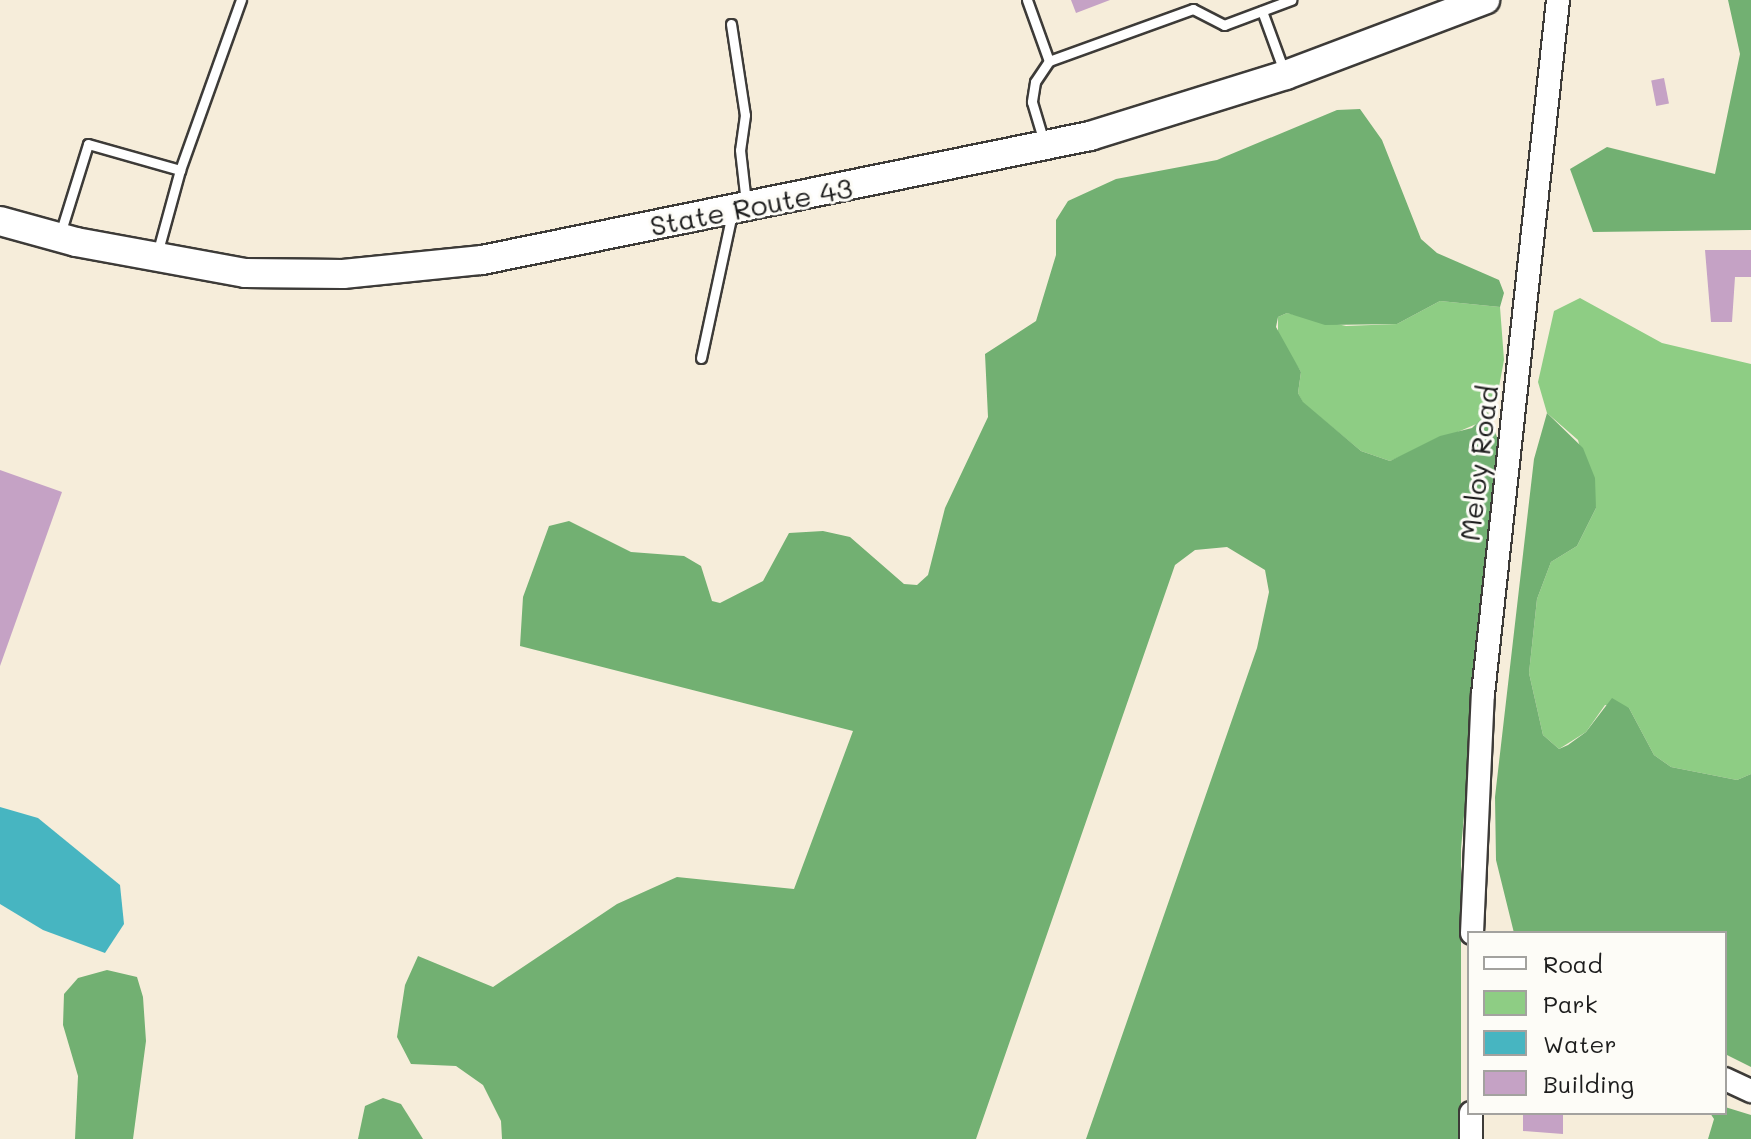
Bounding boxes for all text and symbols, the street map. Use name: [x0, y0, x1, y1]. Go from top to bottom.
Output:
street label: State Route 43: [647, 170, 855, 242]
street label: Meloy Road: [1452, 383, 1504, 543]
legend: [1467, 931, 1727, 1115]
text: Road: [1543, 948, 1603, 979]
text: Park: [1543, 988, 1597, 1019]
text: Water: [1543, 1028, 1617, 1059]
text: Building: [1543, 1068, 1634, 1099]

